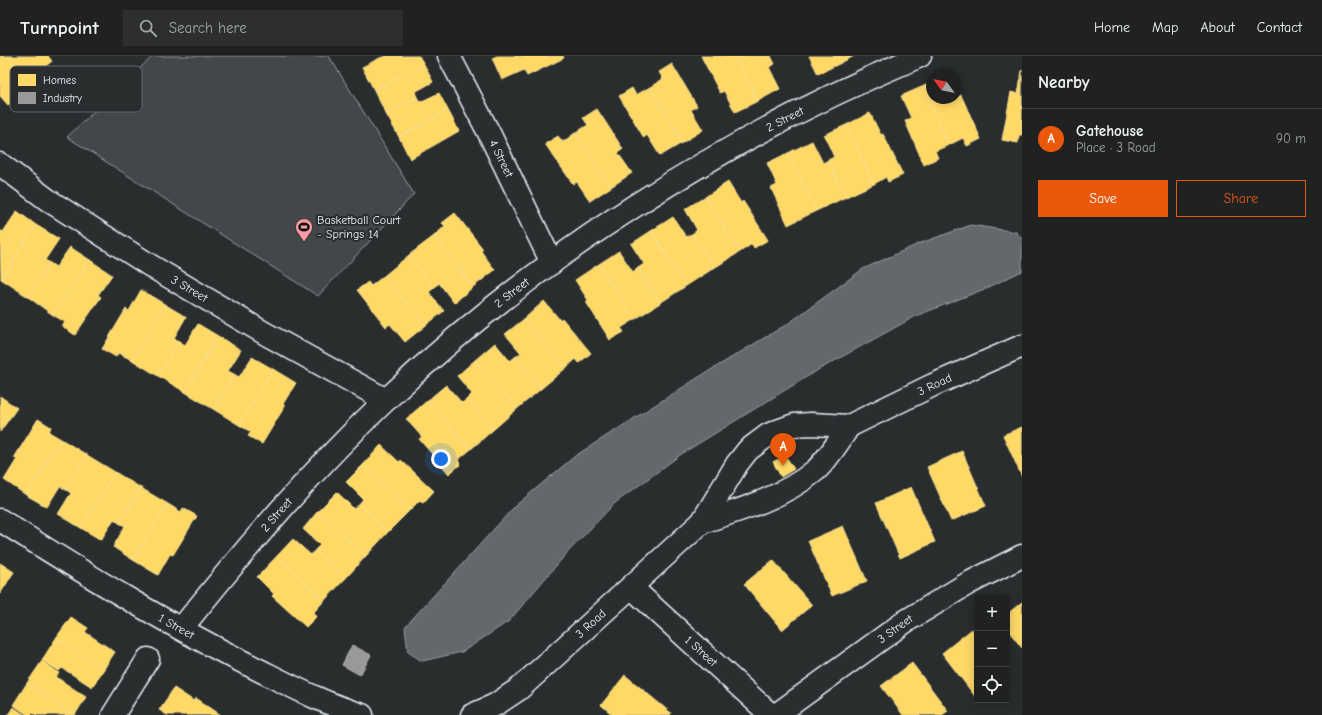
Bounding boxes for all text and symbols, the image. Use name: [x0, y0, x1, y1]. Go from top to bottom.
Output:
search box: [123, 10, 403, 46]
text: Turnpoint: [20, 17, 99, 39]
icon: search: [137, 17, 159, 39]
text: Search here: [169, 19, 247, 37]
text: Home: [1094, 19, 1130, 36]
text: Map: [1152, 19, 1178, 36]
text: About: [1200, 19, 1235, 36]
text: Contact: [1257, 19, 1302, 36]
legend: [10, 66, 142, 112]
north arrow: [926, 68, 962, 104]
text: Nearby: [1038, 73, 1089, 92]
text: Homes: [43, 74, 76, 87]
text: Industry: [43, 92, 82, 105]
street label: 2 Street: [764, 103, 806, 135]
text: Gatehouse: [1076, 122, 1143, 140]
text: A: [1047, 131, 1055, 146]
text: 90 m: [1276, 131, 1306, 146]
street label: 4 Street: [486, 137, 517, 180]
text: Place · 3 Road: [1076, 140, 1156, 155]
button: Save: [1038, 180, 1168, 217]
button: Share: [1176, 180, 1306, 217]
place label: Basketball Court - Springs 14: [317, 213, 401, 241]
sports icon: Basketball Court - Springs 14: [294, 217, 314, 242]
street label: 3 Street: [169, 272, 211, 305]
street label: 2 Street: [492, 274, 532, 311]
street label: 3 Road: [915, 371, 954, 399]
pin: A: [770, 433, 796, 466]
your location: [431, 449, 451, 469]
street label: 2 Street: [258, 494, 295, 534]
map controls: [974, 595, 1010, 703]
button: +: [974, 595, 1010, 631]
street label: 3 Road: [573, 606, 609, 641]
street label: 1 Street: [156, 611, 197, 642]
street label: 3 Street: [875, 611, 916, 646]
button: −: [974, 631, 1010, 667]
street label: 1 Street: [682, 633, 721, 670]
button: locate: [974, 667, 1010, 703]

